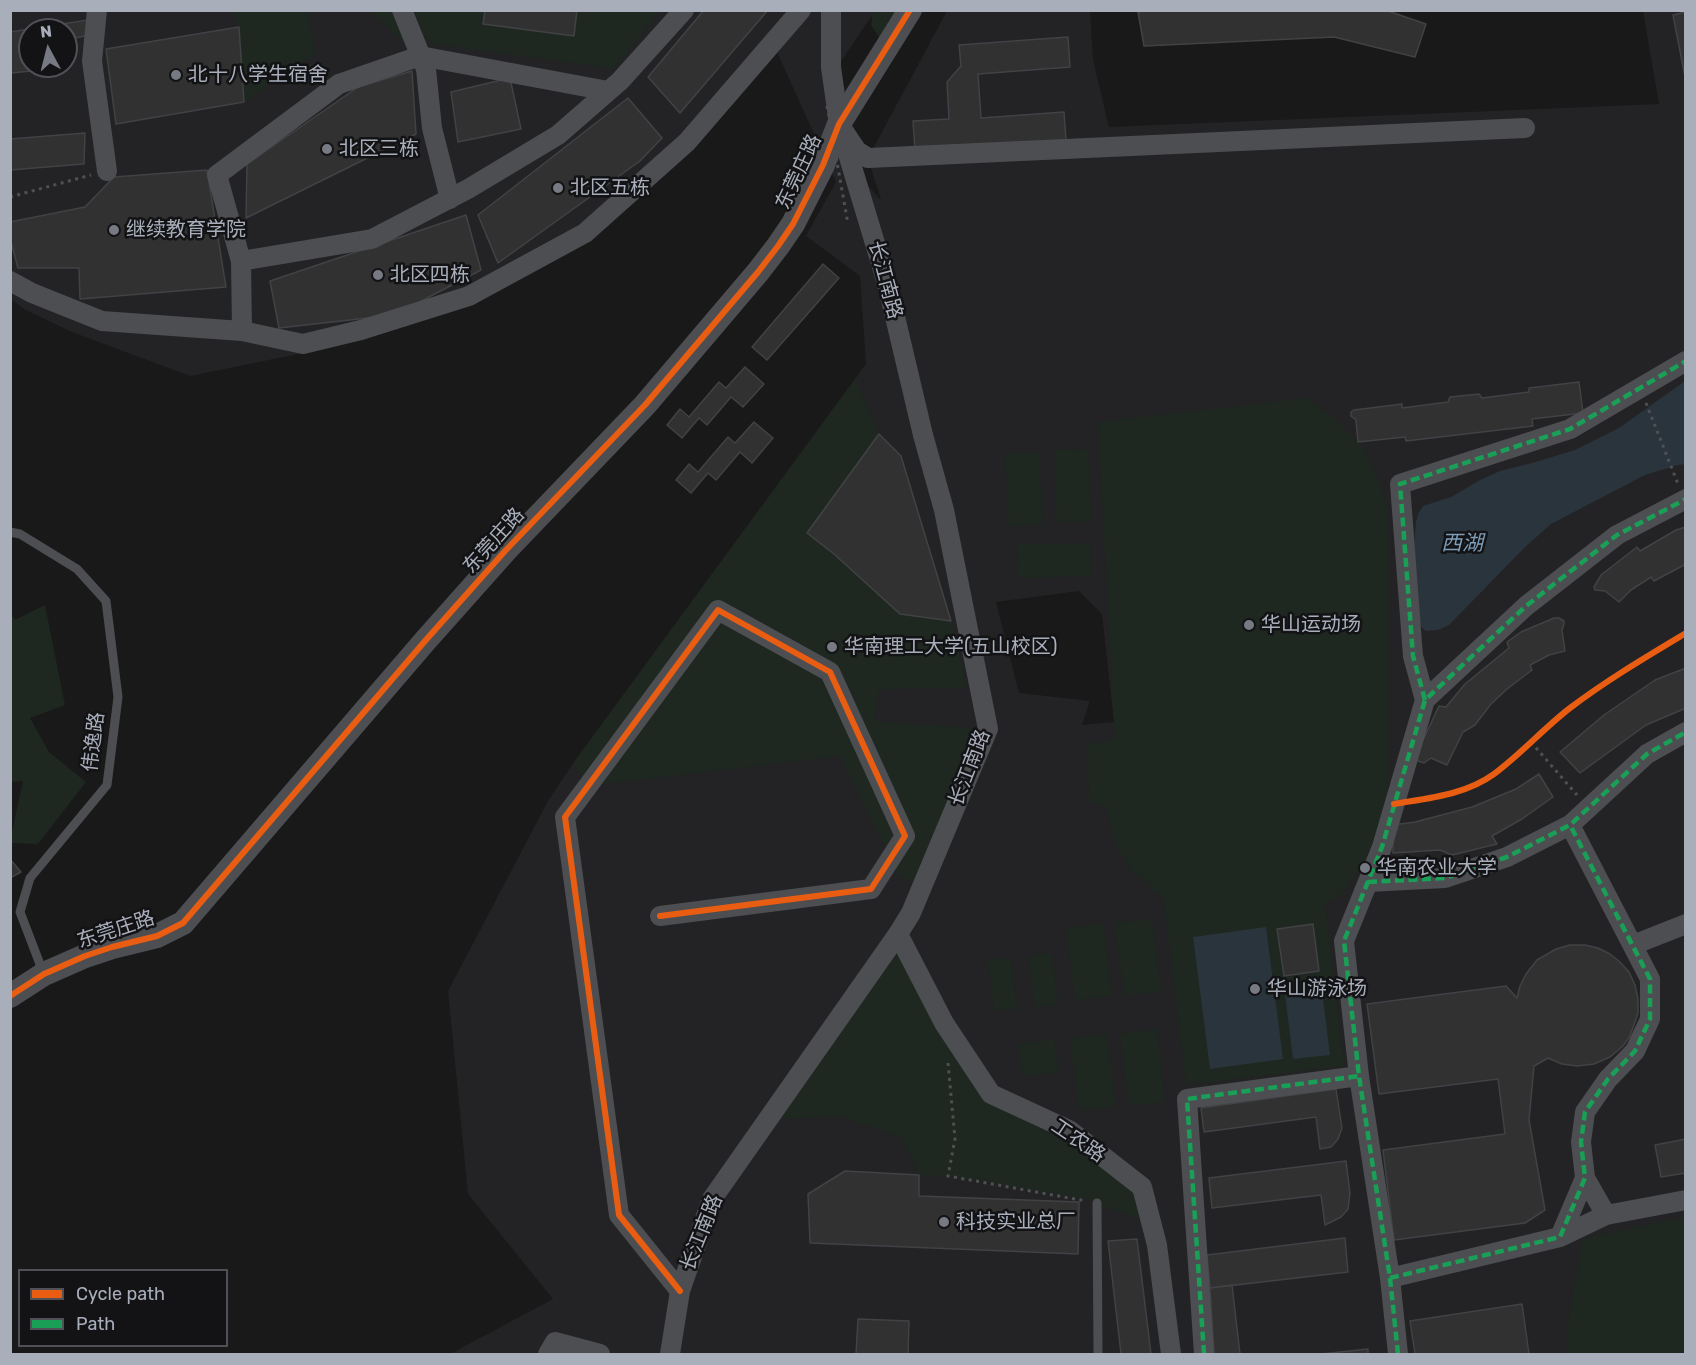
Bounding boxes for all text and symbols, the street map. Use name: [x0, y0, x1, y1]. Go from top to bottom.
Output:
north arrow: [18, 18, 78, 78]
text: N: [39, 21, 53, 42]
place label: 北十八学生宿舍: [188, 63, 328, 87]
marker: 北十八学生宿舍: [169, 68, 183, 82]
street label: 东莞庄路: [771, 131, 827, 213]
place label: 北区三栋: [339, 137, 419, 161]
marker: 北区三栋: [320, 142, 334, 156]
place label: 北区五栋: [570, 176, 650, 200]
marker: 北区五栋: [551, 181, 565, 195]
place label: 继续教育学院: [126, 218, 246, 242]
marker: 继续教育学院: [107, 223, 121, 237]
street label: 长江南路: [863, 238, 907, 322]
place label: 北区四栋: [390, 263, 470, 287]
marker: 北区四栋: [371, 268, 385, 282]
street label: 东莞庄路: [458, 503, 530, 579]
water label: 西湖: [1441, 531, 1483, 557]
place label: 华山运动场: [1261, 613, 1361, 637]
marker: 华山运动场: [1242, 618, 1256, 632]
place label: 华南理工大学(五山校区): [844, 635, 1058, 659]
marker: 华南理工大学(五山校区): [825, 640, 839, 654]
street label: 伟逸路: [78, 711, 110, 773]
street label: 长江南路: [944, 726, 996, 810]
place label: 华南农业大学: [1377, 856, 1497, 880]
marker: 华南农业大学: [1358, 861, 1372, 875]
street label: 东莞庄路: [74, 906, 158, 954]
place label: 华山游泳场: [1267, 977, 1367, 1001]
marker: 华山游泳场: [1248, 982, 1262, 996]
street label: 工农路: [1046, 1114, 1110, 1168]
street label: 长江南路: [676, 1191, 728, 1275]
place label: 科技实业总厂: [956, 1210, 1076, 1234]
marker: 科技实业总厂: [937, 1215, 951, 1229]
legend: [18, 1269, 228, 1347]
text: Cycle path: [76, 1283, 165, 1305]
text: Path: [76, 1313, 115, 1335]

